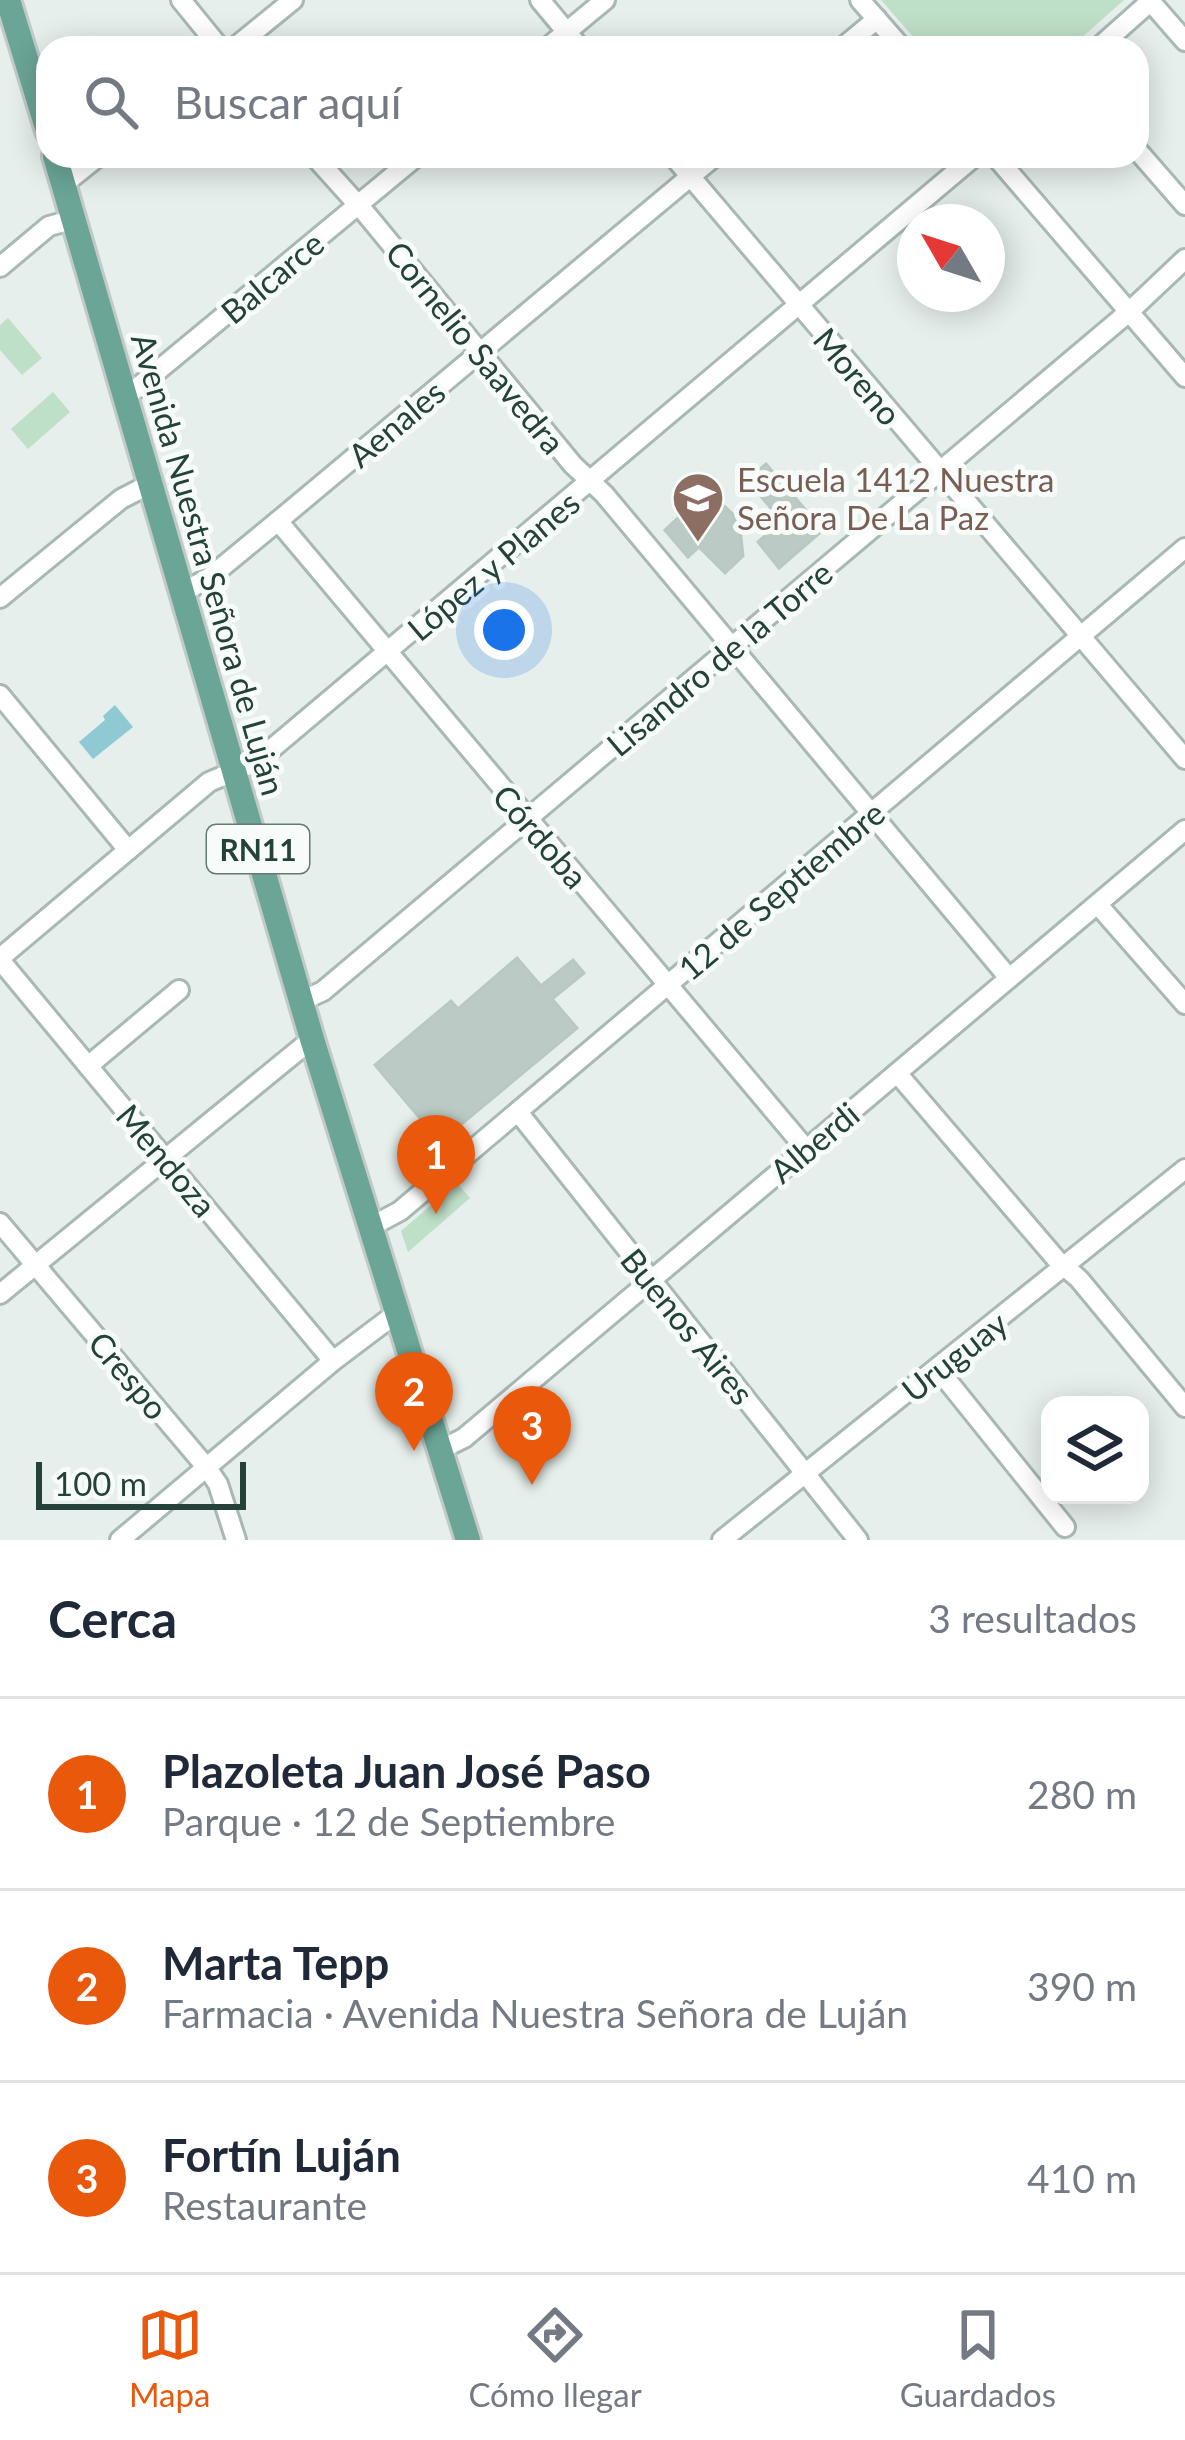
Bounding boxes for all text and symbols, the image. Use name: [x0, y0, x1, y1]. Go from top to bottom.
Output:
search box: [36, 36, 1149, 168]
icon: search: [78, 69, 144, 135]
text: Buscar aquí: [174, 75, 401, 129]
north arrow: [897, 204, 1005, 312]
street label: Balcarce: [213, 223, 331, 331]
street label: Cornelio Saavedra: [378, 233, 574, 461]
street label: Moreno: [806, 319, 910, 433]
street label: Avenida Nuestra Señora de Luján: [124, 328, 294, 800]
street label: Aenales: [340, 371, 452, 475]
place label: Escuela 1412 Nuestra Señora De La Paz: [737, 459, 1054, 537]
school or university icon: Escuela 1412 Nuestra Señora De La Paz: [670, 470, 726, 544]
street label: López y Planes: [399, 482, 587, 648]
street label: Lisandro de la Torre: [598, 552, 840, 764]
your location: [474, 600, 534, 660]
street label: Córdoba: [485, 776, 597, 896]
street label: 12 de Septiembre: [670, 792, 892, 988]
road number: RN11: [207, 825, 309, 873]
street label: Alberdi: [761, 1093, 867, 1191]
street label: Mendoza: [109, 1096, 225, 1224]
pin: 1: [397, 1115, 475, 1214]
street label: Buenos Aires: [613, 1240, 763, 1412]
street label: Uruguay: [893, 1302, 1015, 1410]
street label: Crespo: [81, 1323, 177, 1427]
pin: 2: [375, 1352, 453, 1451]
pin: 3: [493, 1386, 571, 1485]
map controls: [1041, 1396, 1149, 1504]
button: layers: [1041, 1396, 1149, 1504]
scale bar: [36, 1456, 246, 1509]
text: 100 m: [54, 1463, 147, 1503]
text: Cerca: [48, 1588, 177, 1649]
text: 3 resultados: [928, 1595, 1137, 1641]
text: Plazoleta Juan José Paso: [162, 1744, 651, 1798]
text: 1: [76, 1771, 98, 1817]
text: 280 m: [1027, 1771, 1137, 1817]
text: Parque · 12 de Septiembre: [162, 1798, 615, 1844]
text: Marta Tepp: [162, 1936, 389, 1990]
text: 2: [76, 1963, 98, 2009]
text: 390 m: [1027, 1963, 1137, 2009]
text: Farmacia · Avenida Nuestra Señora de Luján: [162, 1990, 908, 2036]
text: Fortín Luján: [162, 2128, 401, 2182]
text: 3: [76, 2155, 98, 2201]
text: 410 m: [1027, 2155, 1137, 2201]
text: Restaurante: [162, 2182, 367, 2228]
tab: Mapa: [129, 2302, 210, 2414]
tab: Cómo llegar: [468, 2302, 642, 2414]
tab: Guardados: [900, 2302, 1056, 2414]

